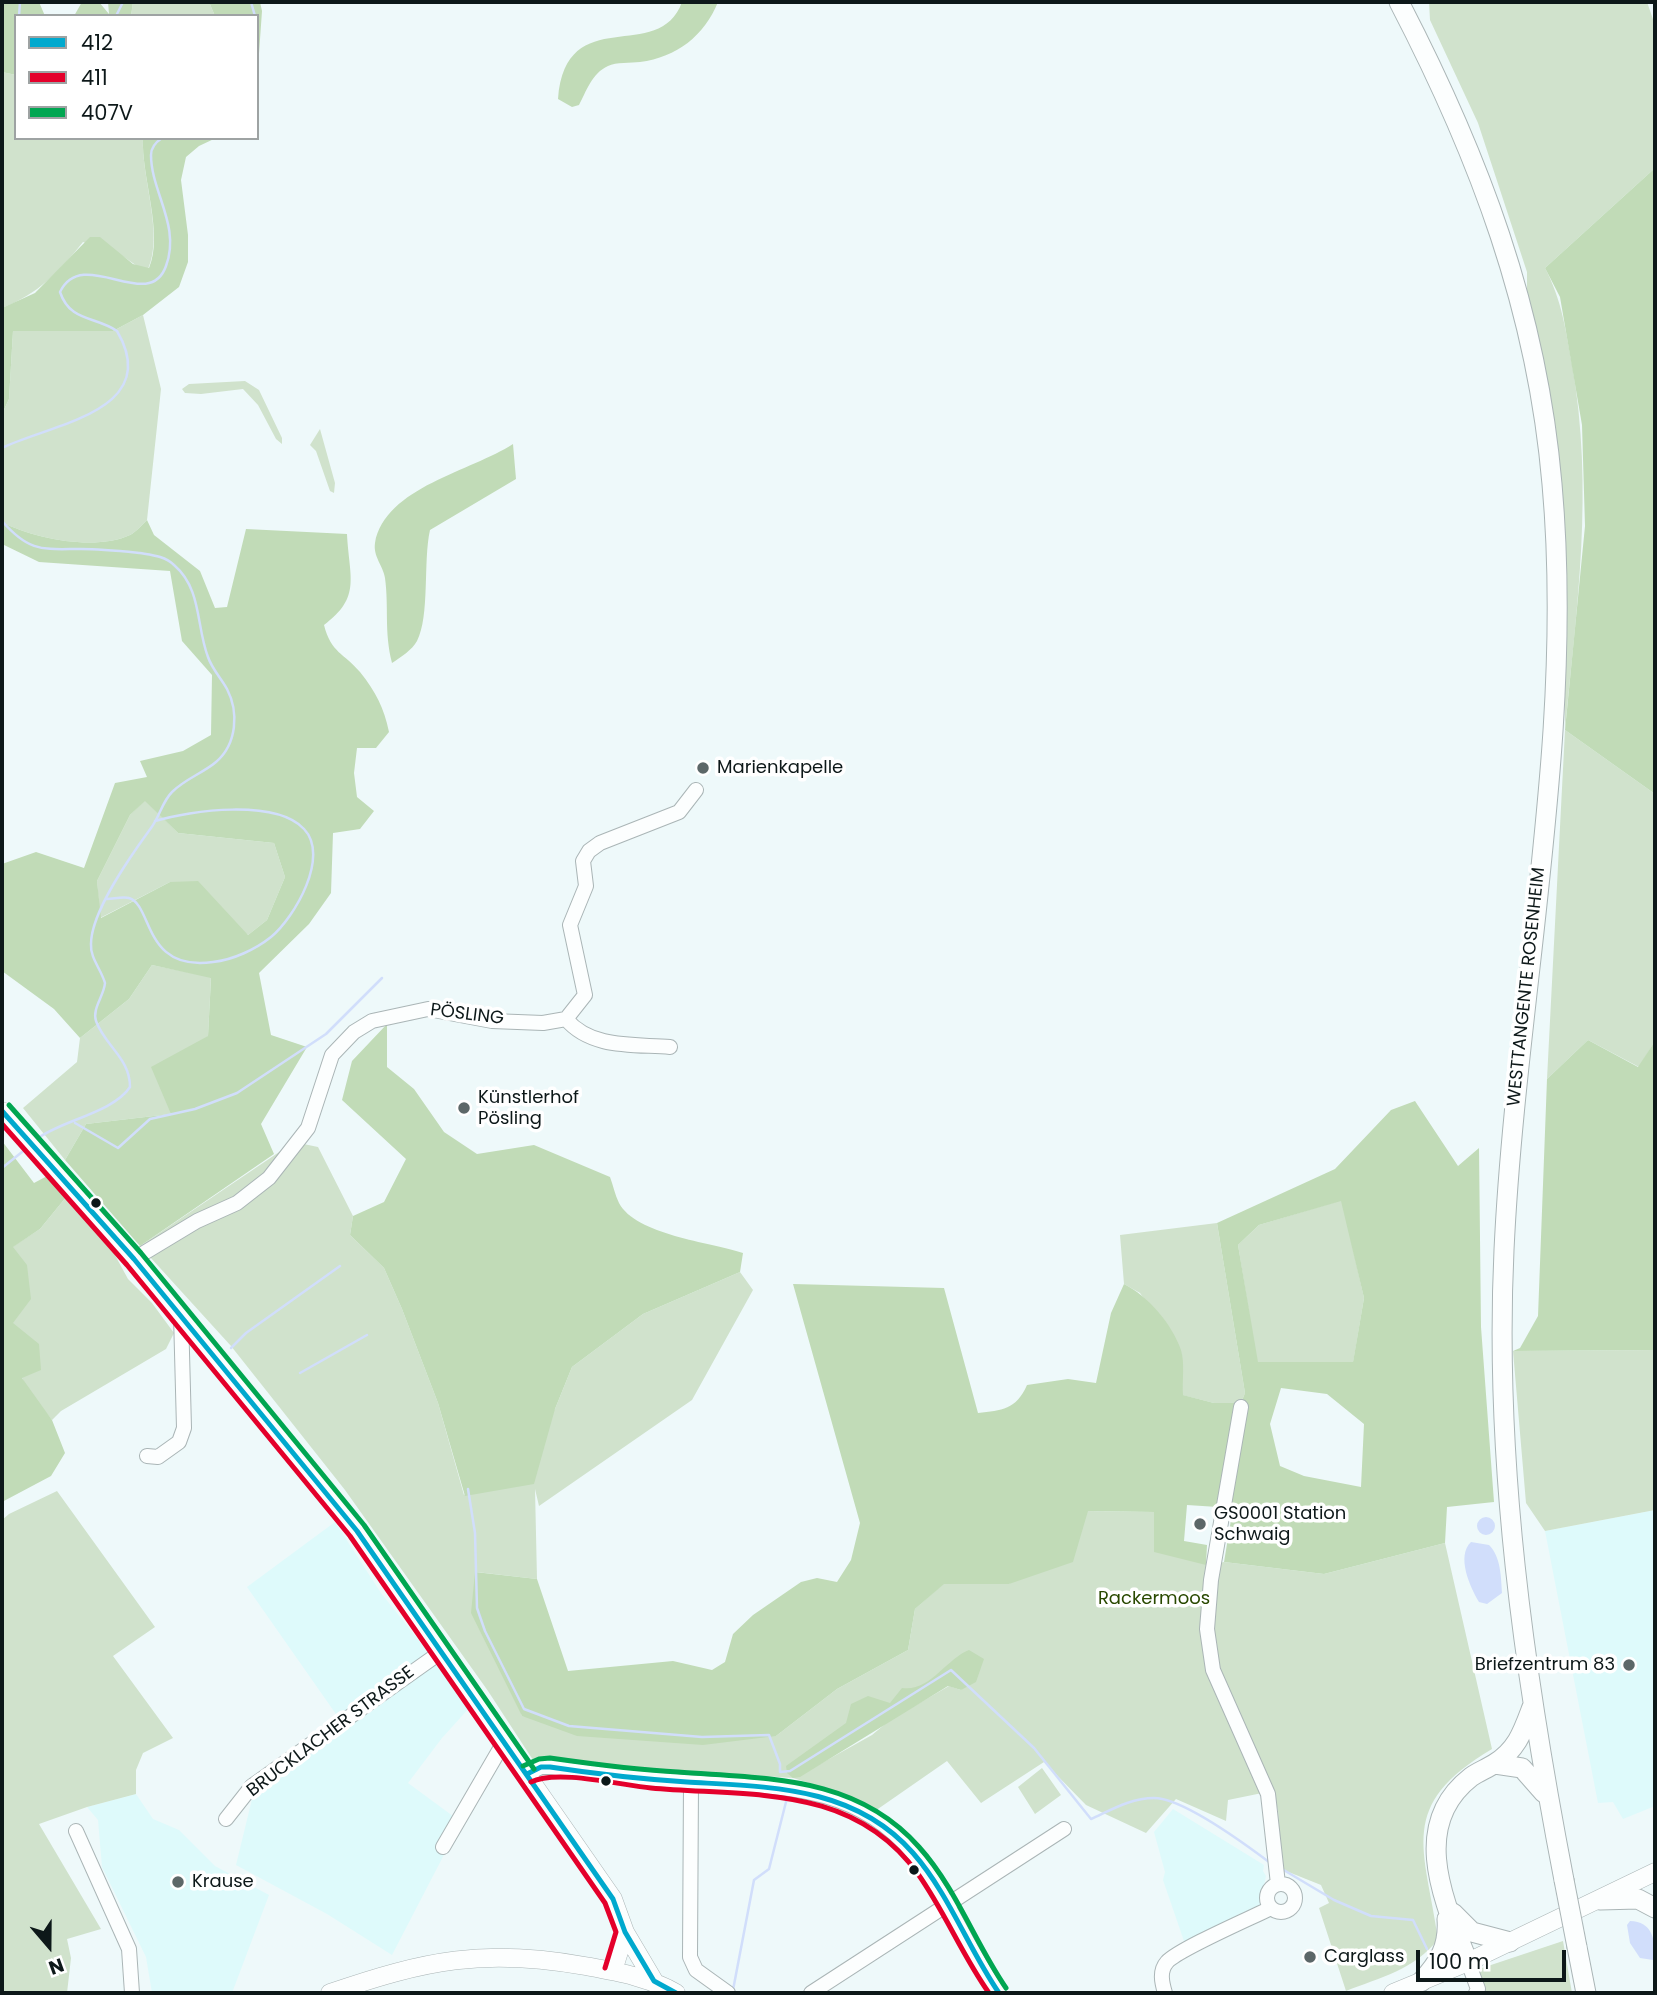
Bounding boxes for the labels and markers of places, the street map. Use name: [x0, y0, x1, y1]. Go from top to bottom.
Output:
place label: Marienkapelle: [717, 757, 843, 779]
marker: Marienkapelle: [695, 760, 711, 776]
place label: Künstlerhof Pösling: [478, 1087, 579, 1130]
marker: Künstlerhof Pösling: [456, 1100, 472, 1116]
unlabelled marker: [89, 1196, 103, 1210]
place label: GS0001 Station Schwaig: [1214, 1503, 1346, 1546]
marker: GS0001 Station Schwaig: [1192, 1516, 1208, 1532]
place label: Briefzentrum 83: [1475, 1654, 1615, 1676]
marker: Briefzentrum 83: [1621, 1657, 1637, 1673]
unlabelled marker: [599, 1774, 613, 1788]
unlabelled marker: [907, 1863, 921, 1877]
place label: Krause: [192, 1871, 254, 1893]
marker: Krause: [170, 1874, 186, 1890]
place label: Carglass: [1324, 1946, 1404, 1968]
marker: Carglass: [1302, 1949, 1318, 1965]

